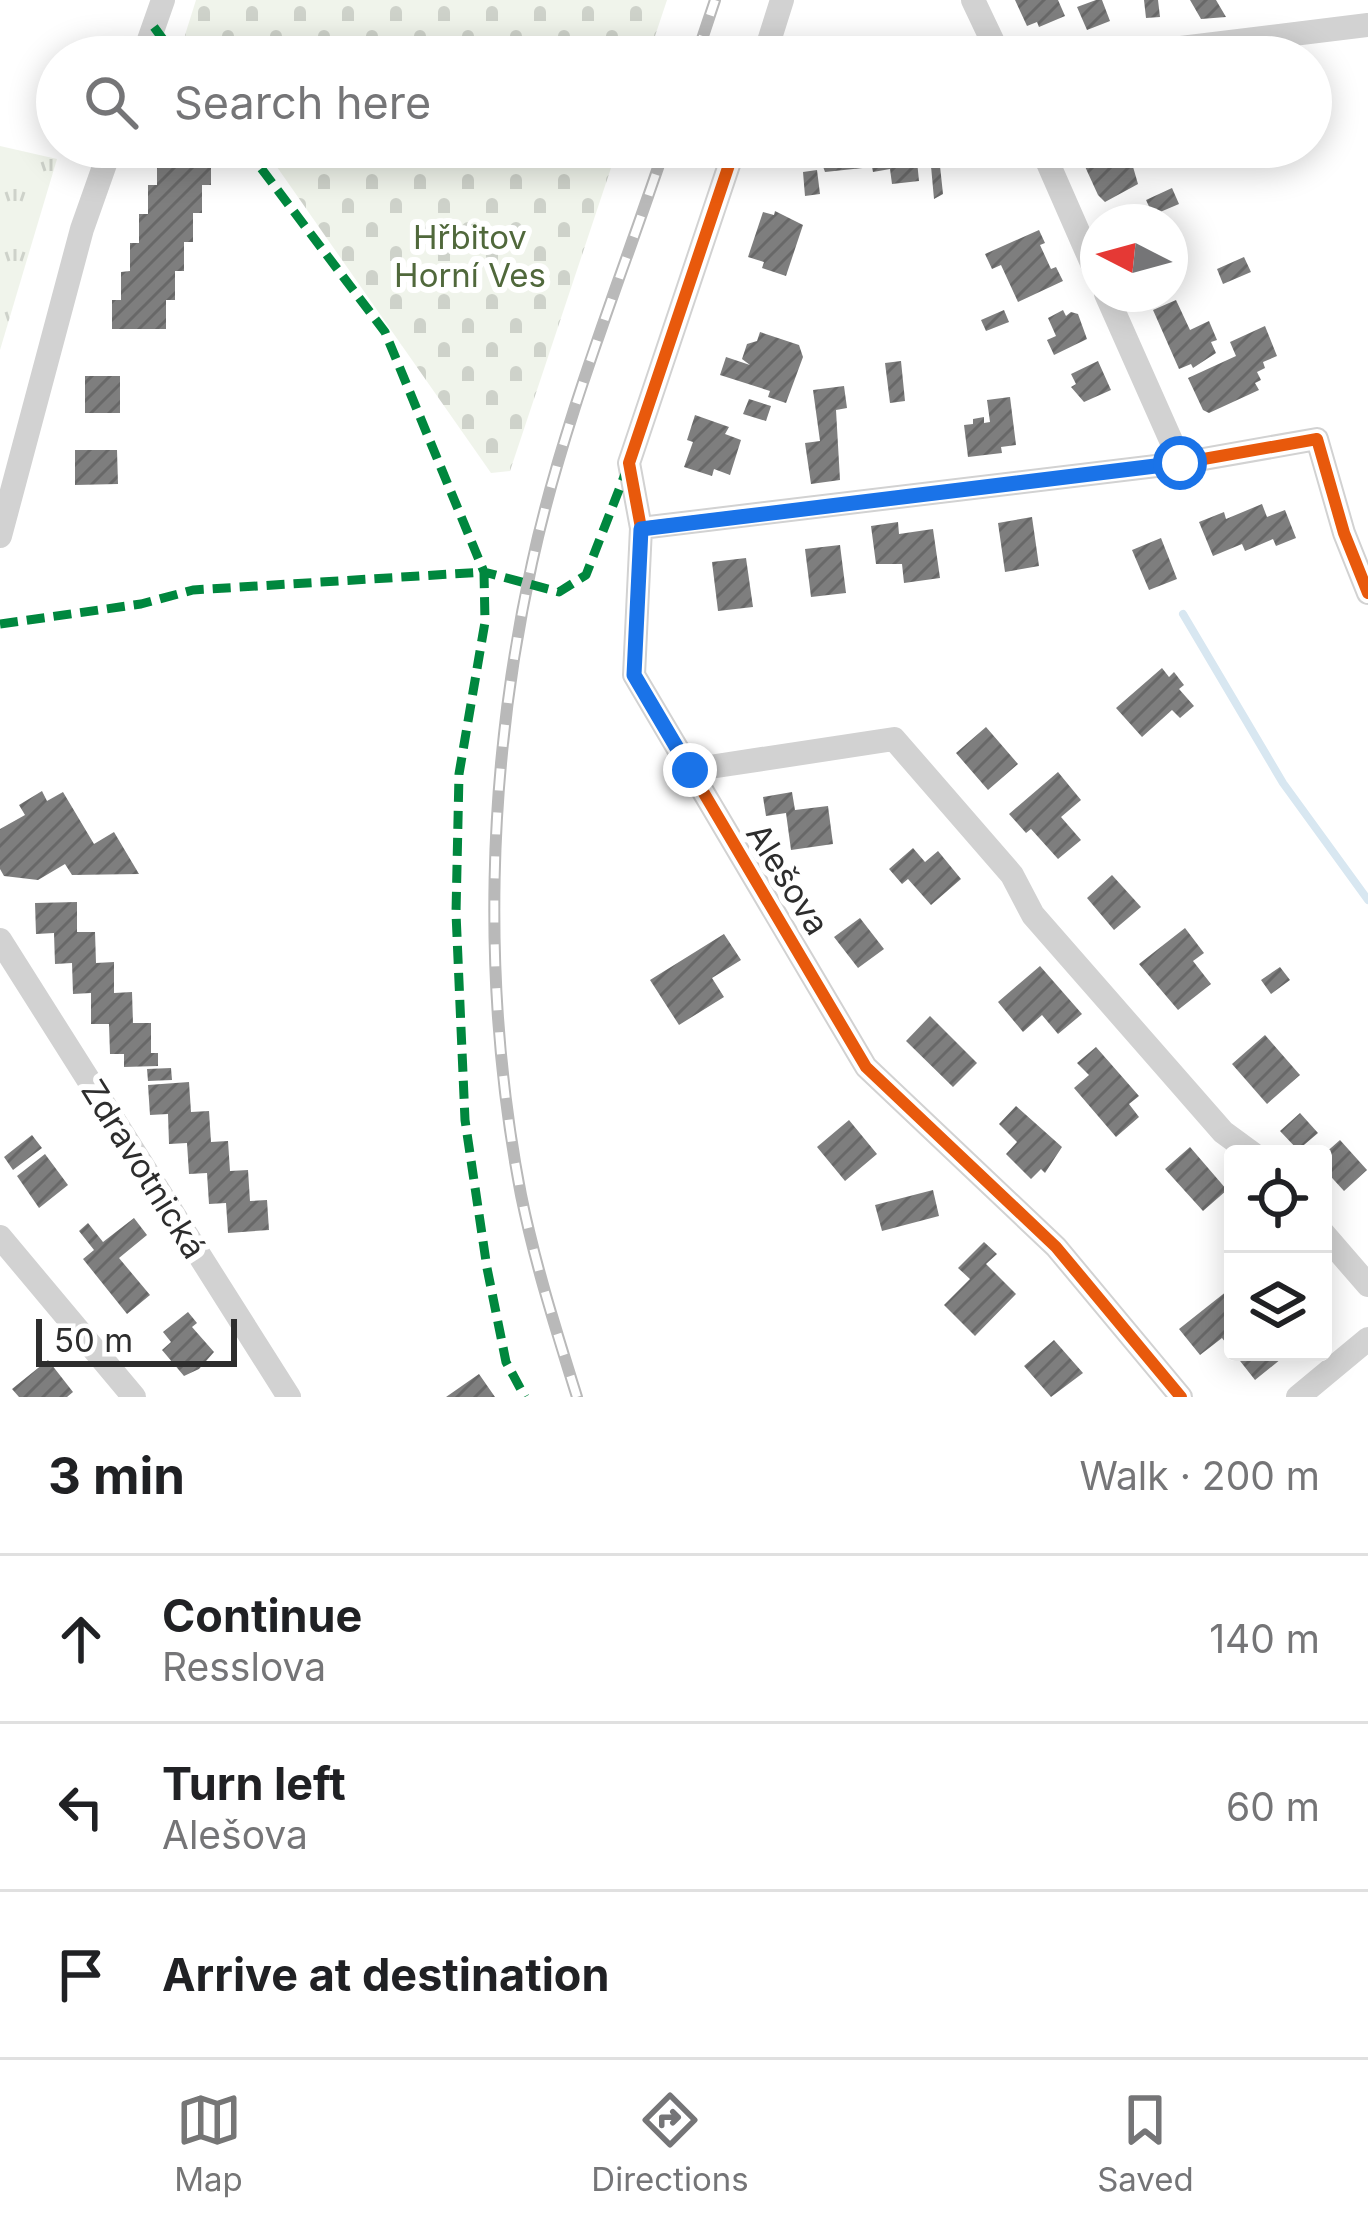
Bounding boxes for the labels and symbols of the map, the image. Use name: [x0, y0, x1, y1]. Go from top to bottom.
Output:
north arrow: [1080, 204, 1188, 312]
park label: Hřbitov Horní Ves: [394, 217, 546, 295]
route start: [1153, 436, 1207, 490]
route end: [663, 743, 717, 797]
street label: Alešova: [738, 816, 838, 942]
street label: Zdravotnická: [73, 1072, 215, 1266]
scale bar: [36, 1313, 237, 1366]

